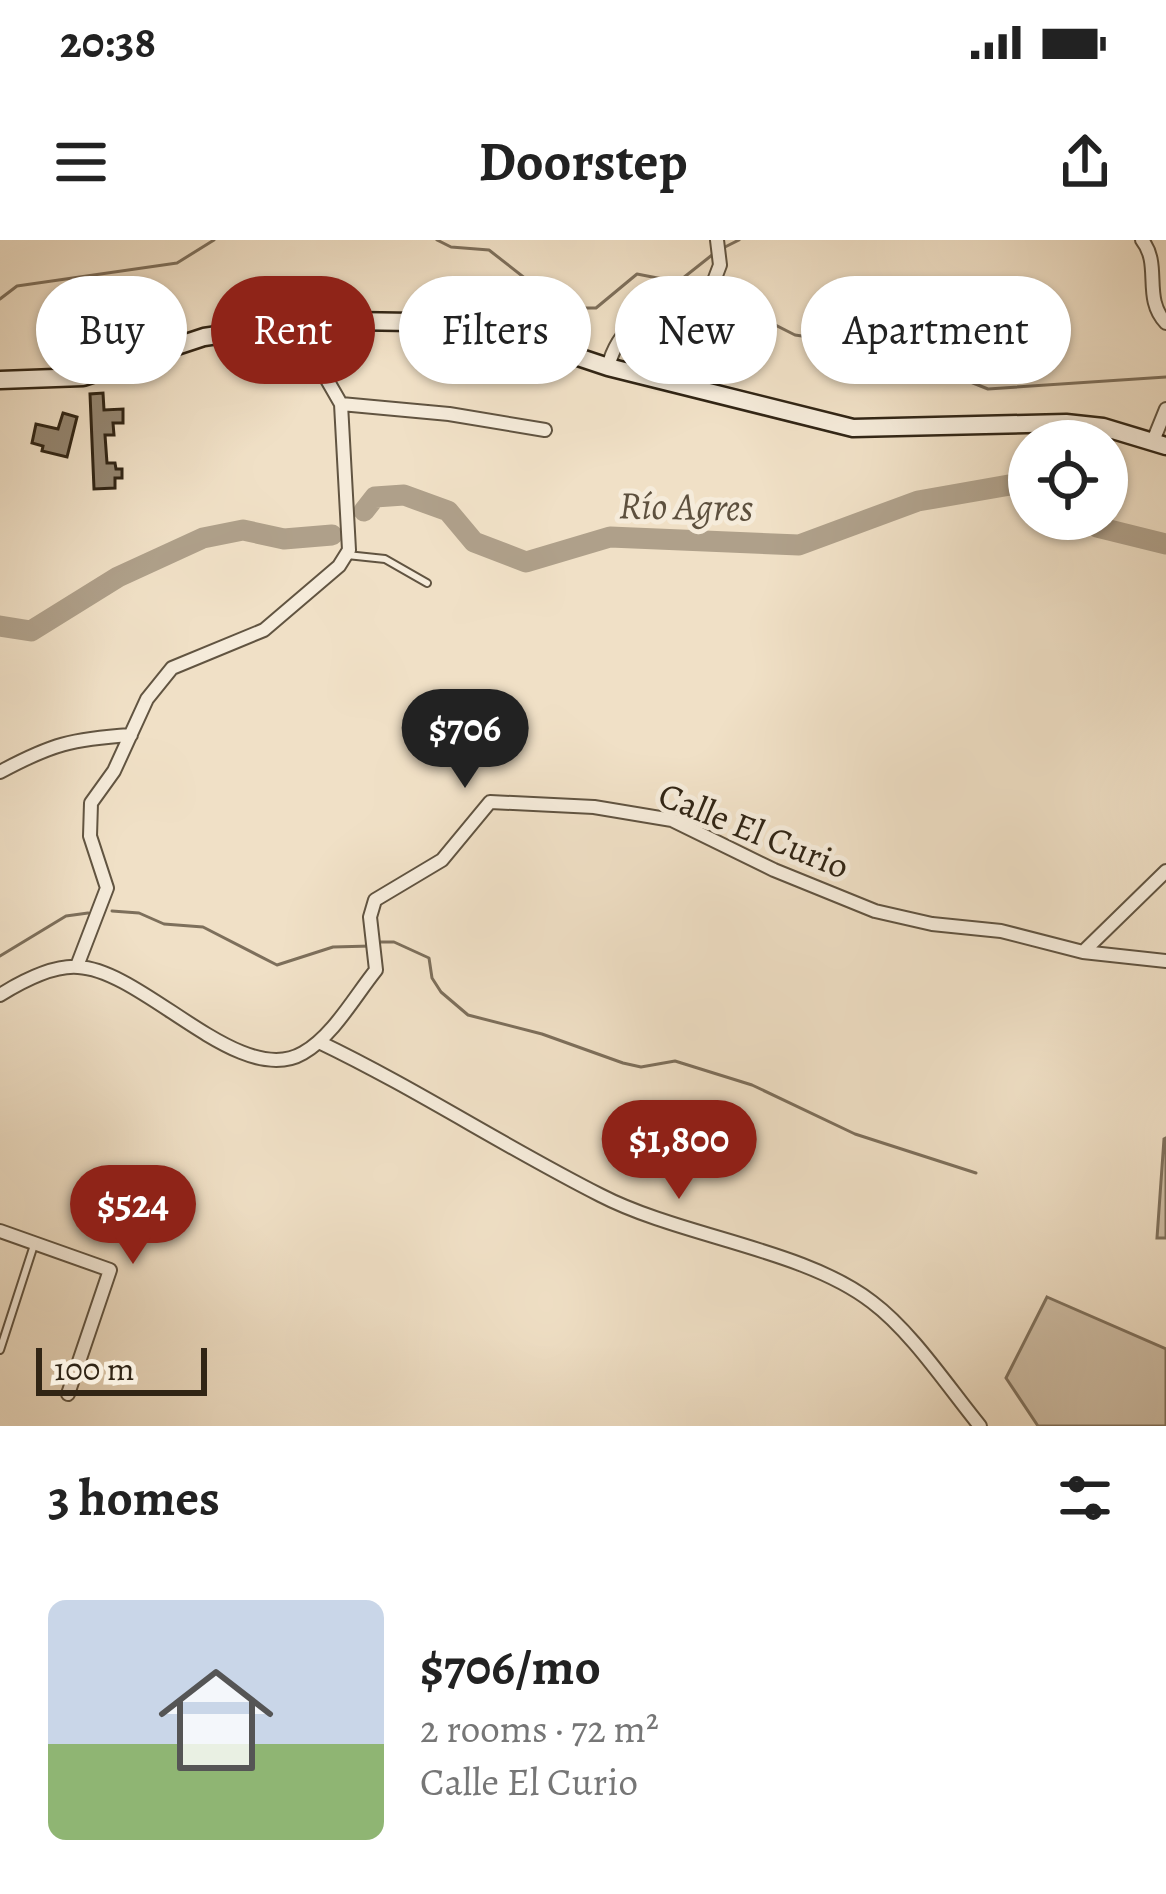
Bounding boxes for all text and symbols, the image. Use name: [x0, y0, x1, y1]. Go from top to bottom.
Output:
text: 20:38: [60, 11, 156, 73]
text: Doorstep: [478, 125, 688, 199]
icon: menu: [48, 129, 114, 195]
icon: share: [1052, 129, 1118, 195]
chip: Buy: [36, 276, 187, 384]
chip: Rent: [211, 276, 375, 384]
chip: Filters: [399, 276, 591, 384]
chip: New: [615, 276, 777, 384]
chip: Apartment: [801, 276, 1071, 384]
map controls: [1008, 420, 1128, 540]
button: locate: [1008, 420, 1128, 540]
water label: Río Agres: [618, 478, 754, 534]
pin: $706: [394, 689, 536, 791]
text: $706: [429, 701, 501, 754]
street label: Calle El Curio: [652, 770, 856, 890]
pin: $1,800: [581, 1100, 777, 1202]
text: $1,800: [629, 1112, 729, 1165]
pin: $524: [62, 1165, 204, 1267]
text: $524: [97, 1177, 169, 1230]
scale bar: [36, 1342, 207, 1395]
text: 100 m: [54, 1346, 134, 1391]
text: 3 homes: [48, 1463, 220, 1533]
icon: filters: [1052, 1465, 1118, 1531]
text: $706/mo: [420, 1632, 601, 1702]
icon: home: [144, 1648, 288, 1792]
text: 2 rooms · 72 m²: [420, 1702, 659, 1755]
text: Calle El Curio: [420, 1755, 638, 1808]

